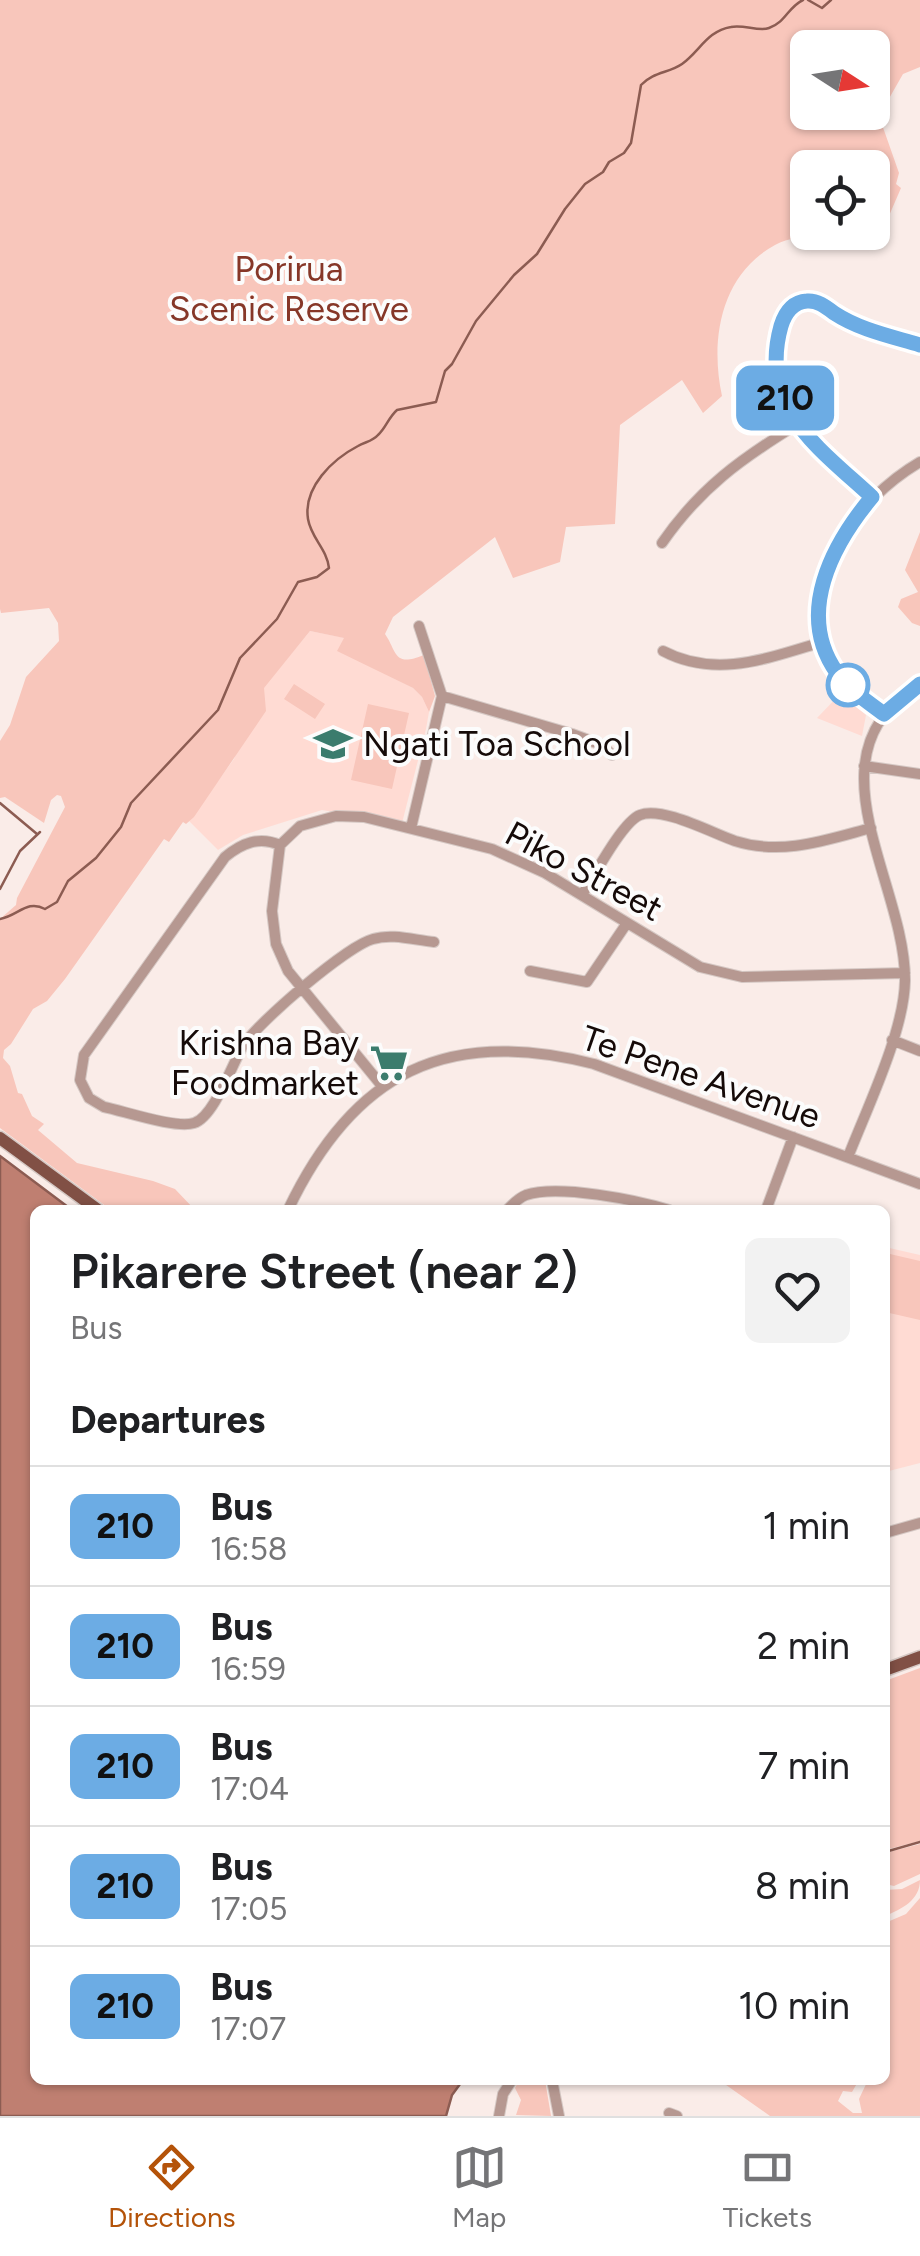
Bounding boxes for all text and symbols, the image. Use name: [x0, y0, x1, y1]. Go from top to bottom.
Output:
north arrow: [790, 30, 890, 130]
map controls: [790, 30, 890, 250]
button: locate: [790, 150, 890, 250]
park label: Porirua Scenic Reserve: [169, 248, 409, 330]
line badge: 210: [728, 366, 842, 430]
text: 210: [756, 377, 814, 419]
unlabelled marker: [827, 664, 869, 706]
school or university icon: Ngati Toa School: [312, 723, 354, 765]
place label: Ngati Toa School: [363, 723, 631, 765]
street label: Piko Street: [498, 812, 670, 930]
street label: Te Pene Avenue: [576, 1017, 826, 1137]
place label: Krishna Bay Foodmarket: [171, 1022, 360, 1104]
supermarket icon: Krishna Bay Foodmarket: [368, 1042, 410, 1084]
button: heart: [745, 1238, 850, 1343]
text: Pikarere Street (near 2): [70, 1242, 578, 1300]
text: Bus: [70, 1309, 122, 1347]
text: Departures: [70, 1397, 265, 1443]
text: Bus: [210, 1484, 273, 1530]
text: 1 min: [763, 1503, 850, 1549]
text: 210: [96, 1505, 154, 1547]
text: 16:58: [210, 1530, 287, 1568]
text: Bus: [210, 1604, 273, 1650]
text: 2 min: [757, 1623, 850, 1669]
text: 210: [96, 1625, 154, 1667]
text: 16:59: [210, 1650, 286, 1688]
text: Bus: [210, 1724, 273, 1770]
text: 7 min: [758, 1743, 850, 1789]
text: 210: [96, 1745, 154, 1787]
text: 17:04: [210, 1770, 289, 1808]
text: Bus: [210, 1844, 273, 1890]
text: 8 min: [755, 1863, 850, 1909]
text: 210: [96, 1865, 154, 1907]
text: 17:05: [210, 1890, 287, 1928]
text: Bus: [210, 1964, 273, 2010]
text: 10 min: [738, 1983, 850, 2029]
text: 210: [96, 1985, 154, 2027]
text: 17:07: [210, 2010, 286, 2048]
tab: Directions: [108, 2140, 236, 2234]
tab: Map: [452, 2140, 507, 2234]
tab: Tickets: [723, 2140, 812, 2234]

